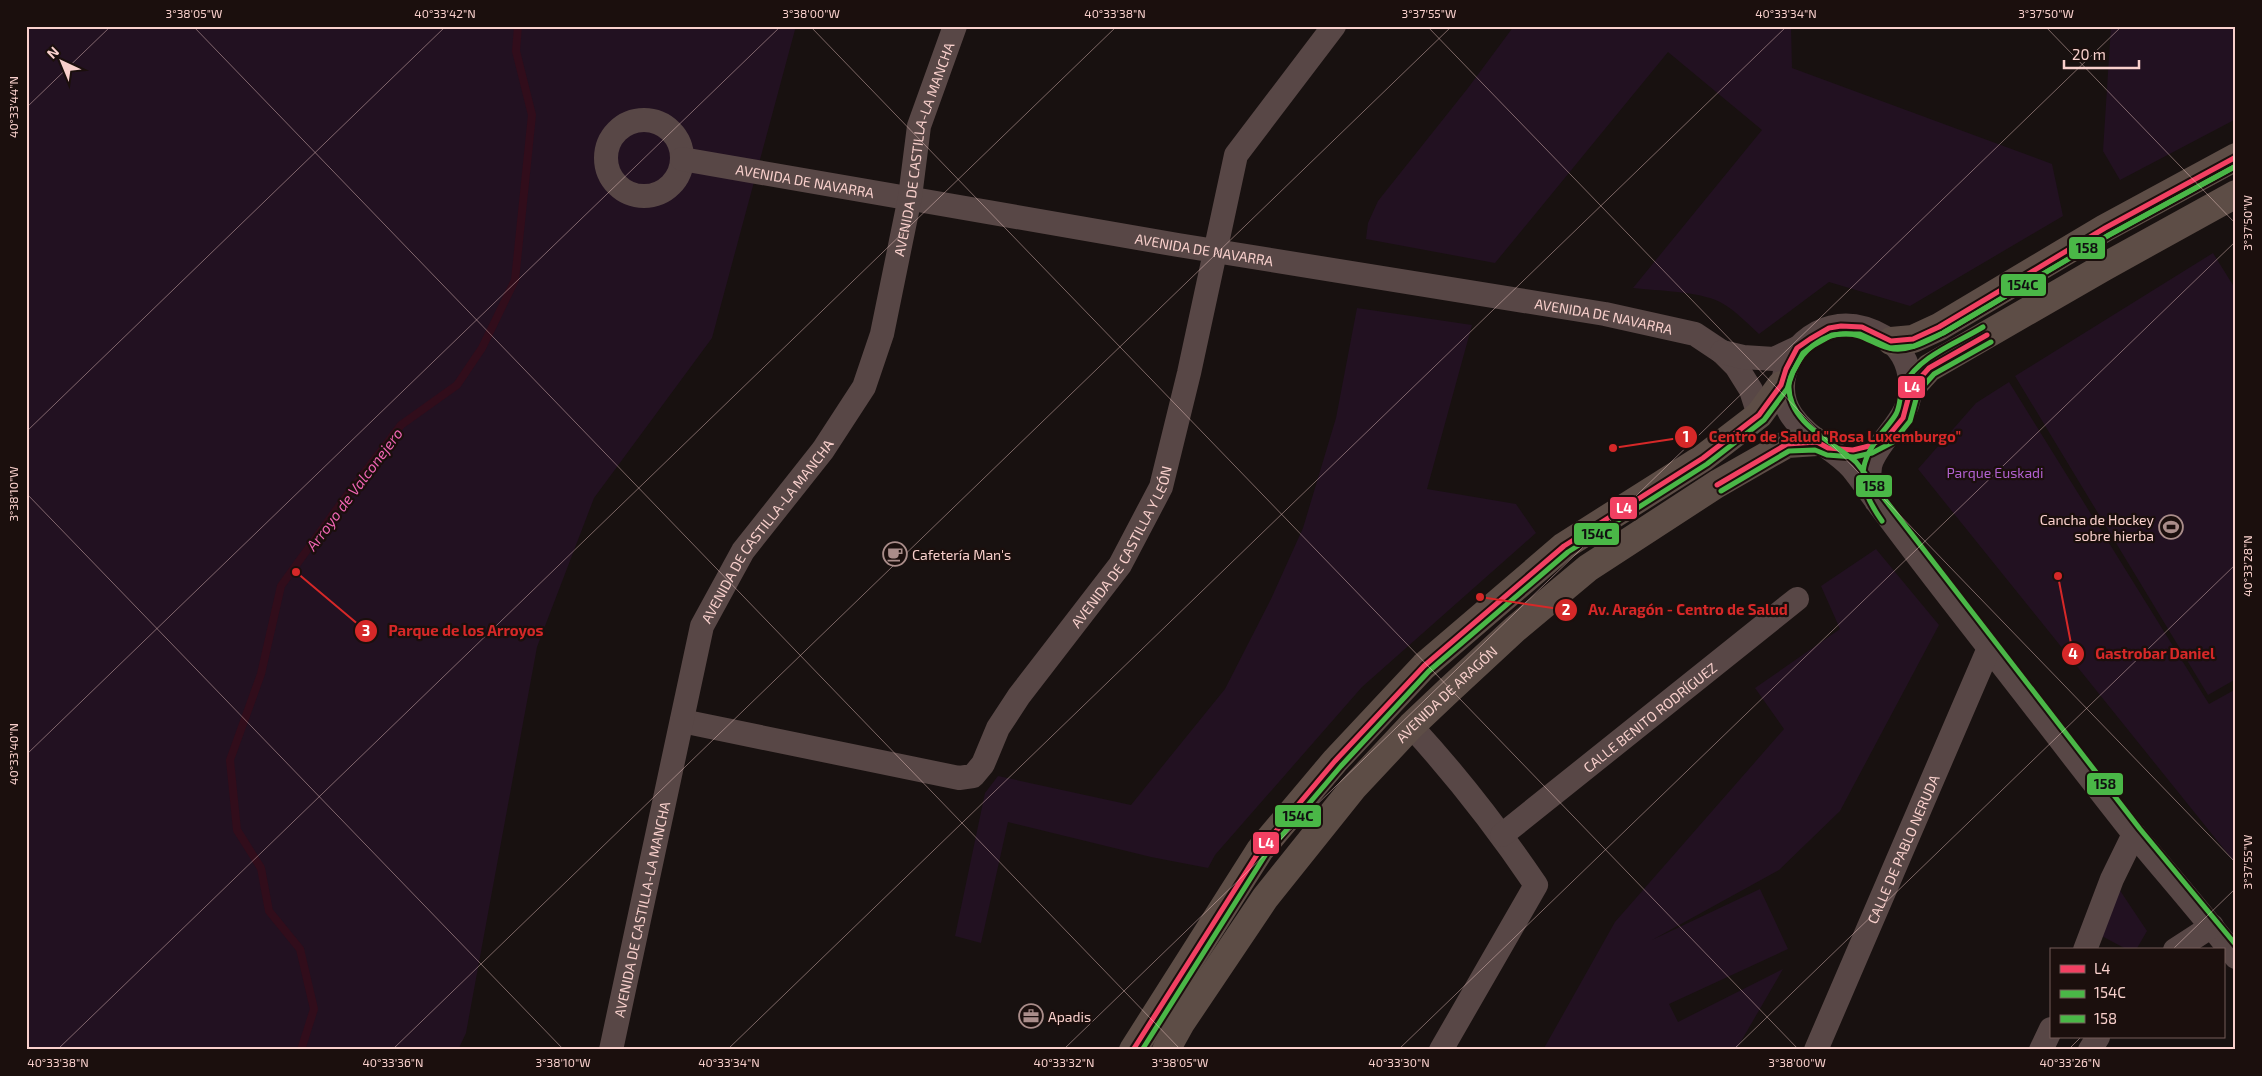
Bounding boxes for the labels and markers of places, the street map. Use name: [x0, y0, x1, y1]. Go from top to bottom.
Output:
callout: Centro de Salud "Rosa Luxemburgo": [1674, 422, 1971, 452]
place label: Cancha de Hockey sobre hierba: [2040, 511, 2155, 544]
sports icon: Cancha de Hockey sobre hierba: [2158, 514, 2184, 540]
cafe icon: Cafetería Man's: [882, 541, 908, 567]
place label: Cafetería Man's: [912, 546, 1011, 563]
callout: Av. Aragón - Centro de Salud: [1554, 595, 1798, 625]
callout: Parque de los Arroyos: [354, 616, 554, 646]
callout: Gastrobar Daniel: [2060, 639, 2225, 669]
office icon: Apadis: [1018, 1003, 1044, 1029]
place label: Apadis: [1048, 1008, 1091, 1025]

